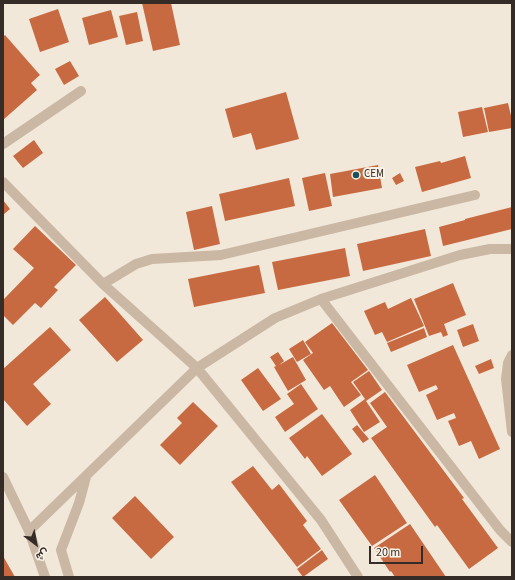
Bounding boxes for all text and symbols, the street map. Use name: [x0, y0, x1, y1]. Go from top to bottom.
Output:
place label: CEM: [364, 168, 384, 182]
marker: CEM: [351, 170, 361, 180]
north arrow: [16, 524, 56, 564]
scale bar: [371, 538, 425, 564]
text: 20 m: [376, 544, 400, 561]
text: ش: [33, 545, 52, 564]

